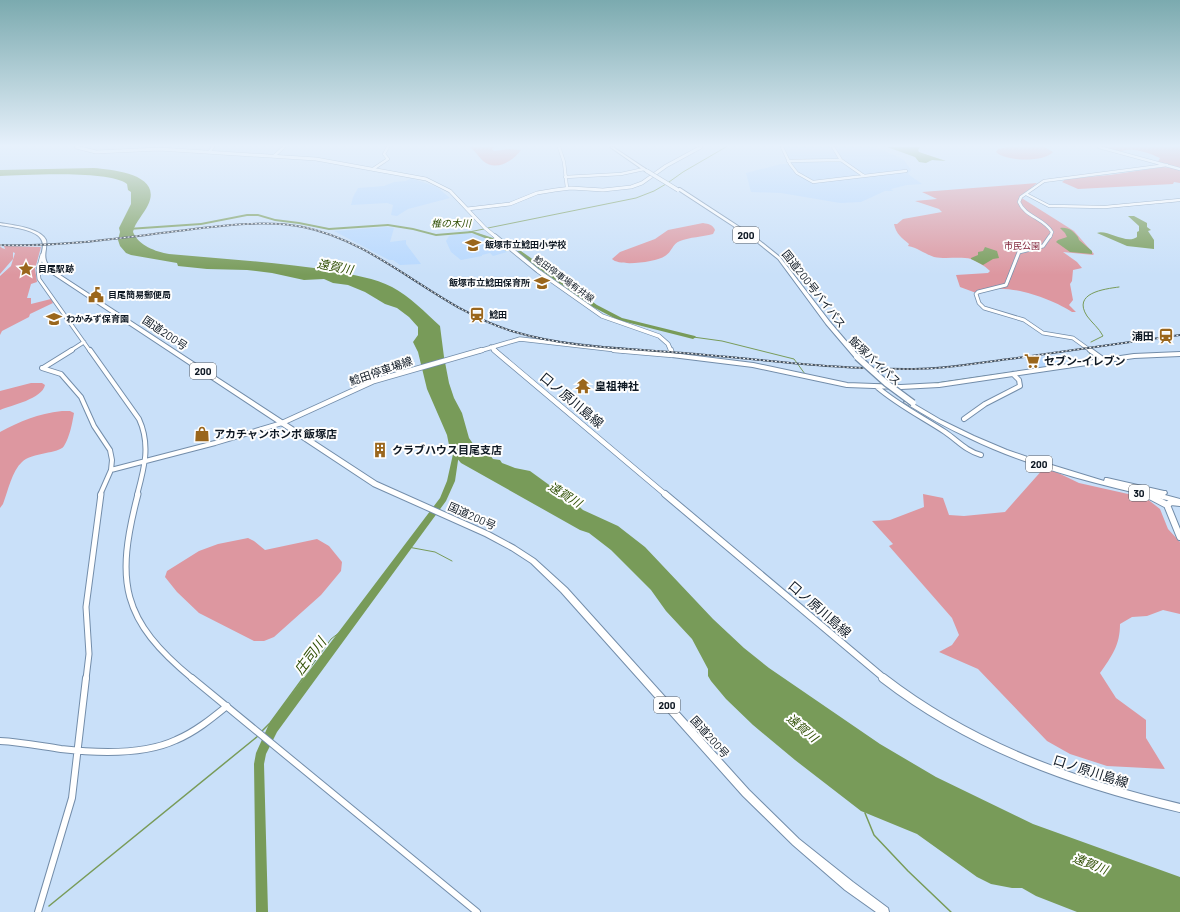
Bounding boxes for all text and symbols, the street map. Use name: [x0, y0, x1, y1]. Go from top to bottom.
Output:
water label: 椎の木川: [431, 217, 472, 229]
road number: 200: [733, 227, 759, 243]
school or university icon: 飯塚市立鯰田小学校: [464, 236, 482, 254]
place label: 飯塚市立鯰田小学校: [485, 239, 567, 250]
park label: 市民公園: [1004, 240, 1040, 251]
street label: 国道200号バイパス: [780, 247, 849, 330]
street label: 鯰田停車場有井線: [532, 253, 597, 305]
water label: 遠賀川: [316, 256, 356, 277]
place icon: 目尾駅跡: [17, 260, 35, 278]
place label: 目尾駅跡: [38, 263, 74, 274]
school or university icon: 飯塚市立鯰田保育所: [533, 274, 551, 292]
place label: 飯塚市立鯰田保育所: [449, 277, 530, 288]
public building icon: 目尾簡易郵便局: [87, 286, 105, 304]
place label: 目尾簡易郵便局: [108, 289, 171, 300]
station icon: 鯰田: [468, 306, 486, 324]
place label: 鯰田: [489, 309, 507, 320]
school or university icon: わかみず保育園: [45, 310, 63, 328]
place label: わかみず保育園: [66, 313, 129, 324]
street label: 国道200号: [140, 313, 190, 352]
station icon: 浦田: [1157, 327, 1175, 345]
place label: 浦田: [1132, 329, 1154, 342]
street label: 飯塚バイパス: [847, 333, 904, 388]
supermarket icon: セブン-イレブン: [1023, 352, 1041, 370]
street label: 鯰田停車場線: [348, 354, 414, 387]
place label: セブン-イレブン: [1044, 354, 1126, 367]
road number: 200: [190, 363, 216, 379]
street label: 口ノ原川島線: [537, 369, 607, 431]
temple icon: 皇祖神社: [574, 377, 592, 395]
place label: 皇祖神社: [595, 379, 639, 392]
shop icon: アカチャンホンポ 飯塚店: [193, 425, 211, 443]
place label: アカチャンホンポ 飯塚店: [214, 427, 337, 440]
building icon: クラブハウス目尾支店: [371, 441, 389, 459]
place label: クラブハウス目尾支店: [392, 443, 502, 456]
road number: 200: [1026, 456, 1052, 472]
water label: 遠賀川: [547, 479, 586, 511]
road number: 30: [1129, 485, 1149, 501]
street label: 国道200号: [446, 499, 498, 532]
street label: 口ノ原川島線: [785, 577, 855, 641]
water label: 庄司川: [290, 632, 330, 678]
road number: 200: [654, 697, 680, 713]
water label: 遠賀川: [784, 710, 822, 745]
street label: 国道200号: [688, 713, 732, 760]
street label: 口ノ原川島線: [1051, 751, 1131, 791]
water label: 遠賀川: [1071, 850, 1112, 877]

